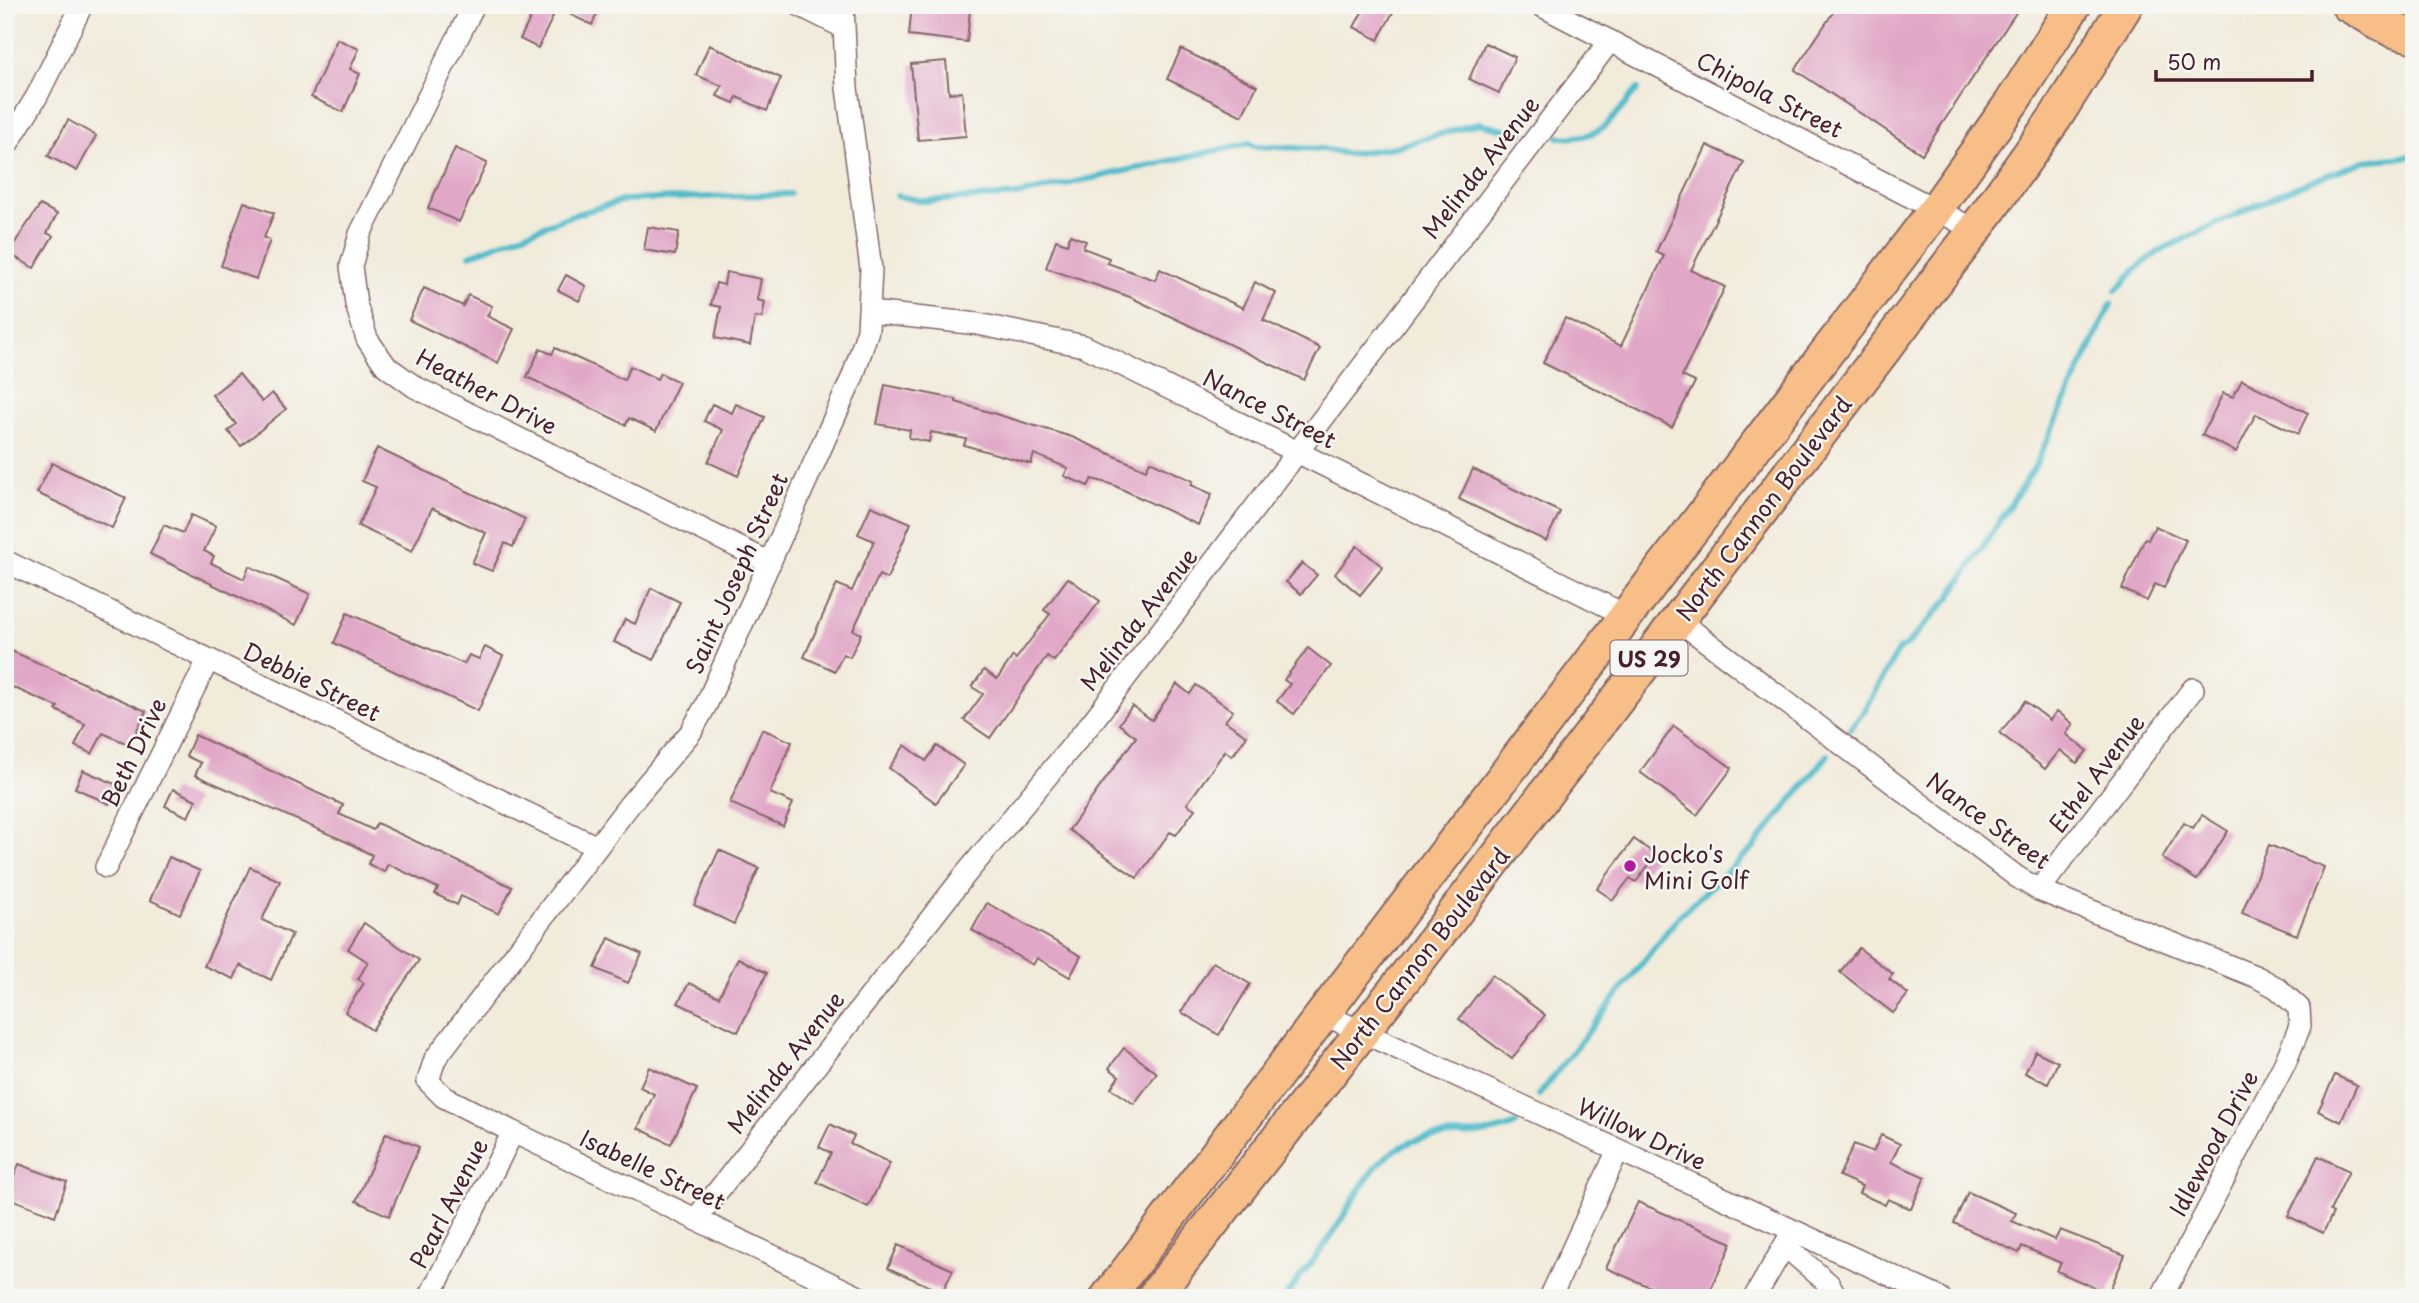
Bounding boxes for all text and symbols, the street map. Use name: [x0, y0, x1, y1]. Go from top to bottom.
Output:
scale bar: [2156, 38, 2312, 82]
street label: Chipola Street: [1691, 42, 1849, 146]
text: 50 m: [2167, 45, 2221, 77]
street label: Melinda Avenue: [1413, 88, 1547, 246]
street label: Heather Drive: [410, 339, 564, 443]
street label: Nance Street: [1197, 359, 1343, 457]
street label: North Cannon Boulevard: [1667, 388, 1859, 628]
street label: Saint Joseph Street: [676, 467, 796, 679]
street label: Melinda Avenue: [1071, 540, 1205, 698]
street label: Debbie Street: [237, 633, 387, 729]
road number: US 29: [1610, 640, 1688, 676]
street label: Beth Drive: [91, 691, 175, 813]
street label: Ethel Avenue: [2040, 706, 2152, 840]
street label: Nance Street: [1920, 763, 2058, 877]
place label: Jocko's Mini Golf: [1644, 836, 1750, 897]
street label: North Cannon Boulevard: [1321, 839, 1517, 1077]
marker: Jocko's Mini Golf: [1622, 858, 1638, 874]
street label: Melinda Avenue: [718, 983, 852, 1141]
street label: Idlewood Drive: [2160, 1064, 2266, 1222]
street label: Willow Drive: [1572, 1088, 1712, 1178]
street label: Isabelle Street: [574, 1120, 732, 1218]
street label: Pearl Avenue: [400, 1132, 496, 1274]

